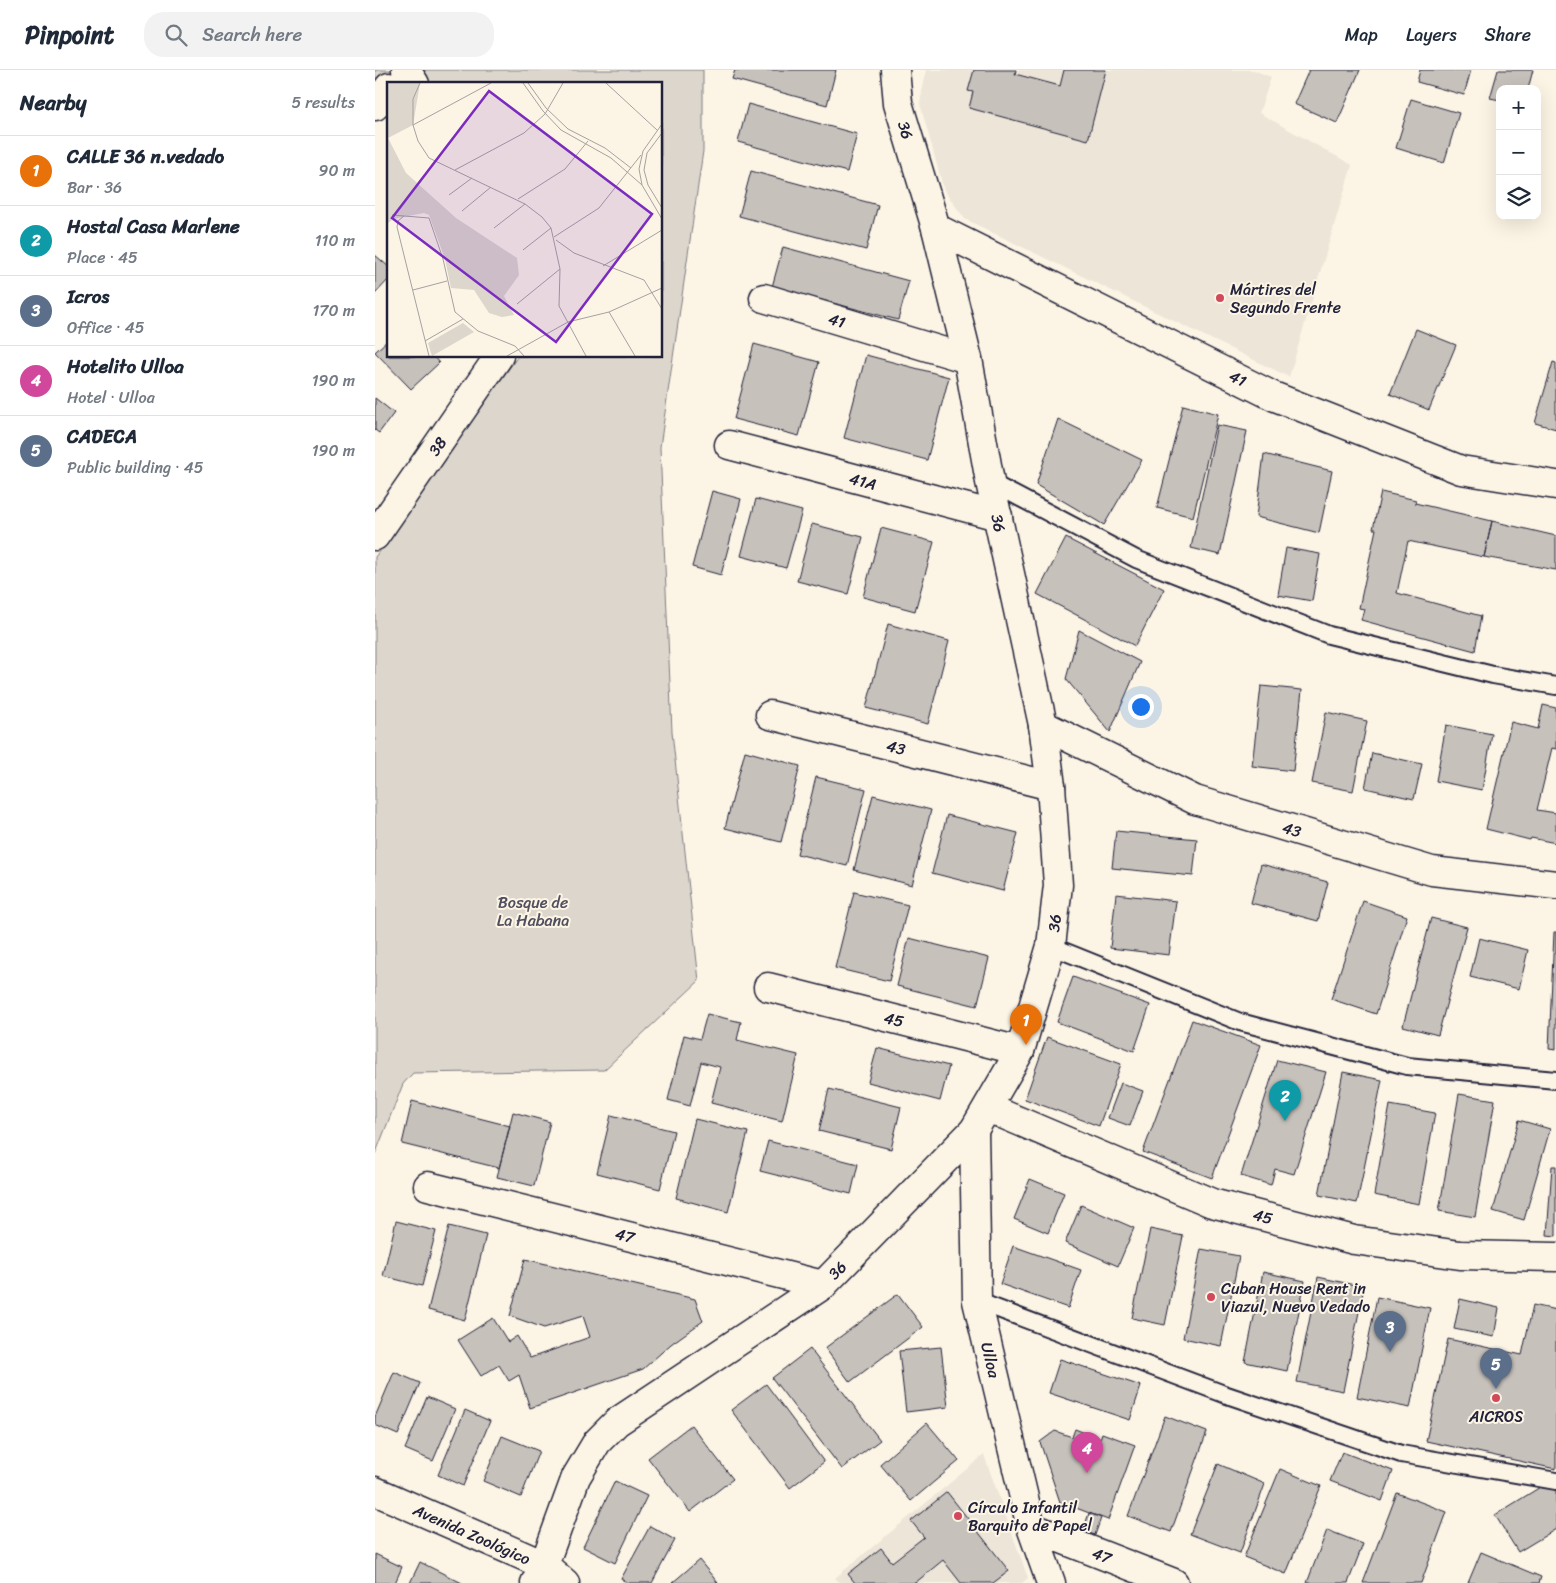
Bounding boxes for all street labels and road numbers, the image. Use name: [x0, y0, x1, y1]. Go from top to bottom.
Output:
street label: 36: [889, 117, 922, 143]
street label: 41: [825, 304, 849, 337]
street label: 41: [1224, 362, 1252, 395]
street label: 38: [420, 430, 455, 462]
street label: 41A: [846, 464, 880, 499]
street label: 36: [982, 511, 1015, 535]
street label: 43: [883, 731, 909, 764]
street label: 43: [1279, 813, 1305, 846]
street label: 36: [1039, 913, 1070, 933]
street label: 45: [881, 1003, 907, 1036]
street label: 45: [1250, 1200, 1276, 1233]
street label: 47: [612, 1219, 639, 1252]
street label: 36: [821, 1254, 854, 1287]
street label: Ulloa: [972, 1339, 1009, 1382]
street label: Avenida Zoológico: [407, 1495, 535, 1573]
street label: 47: [1088, 1539, 1117, 1573]

